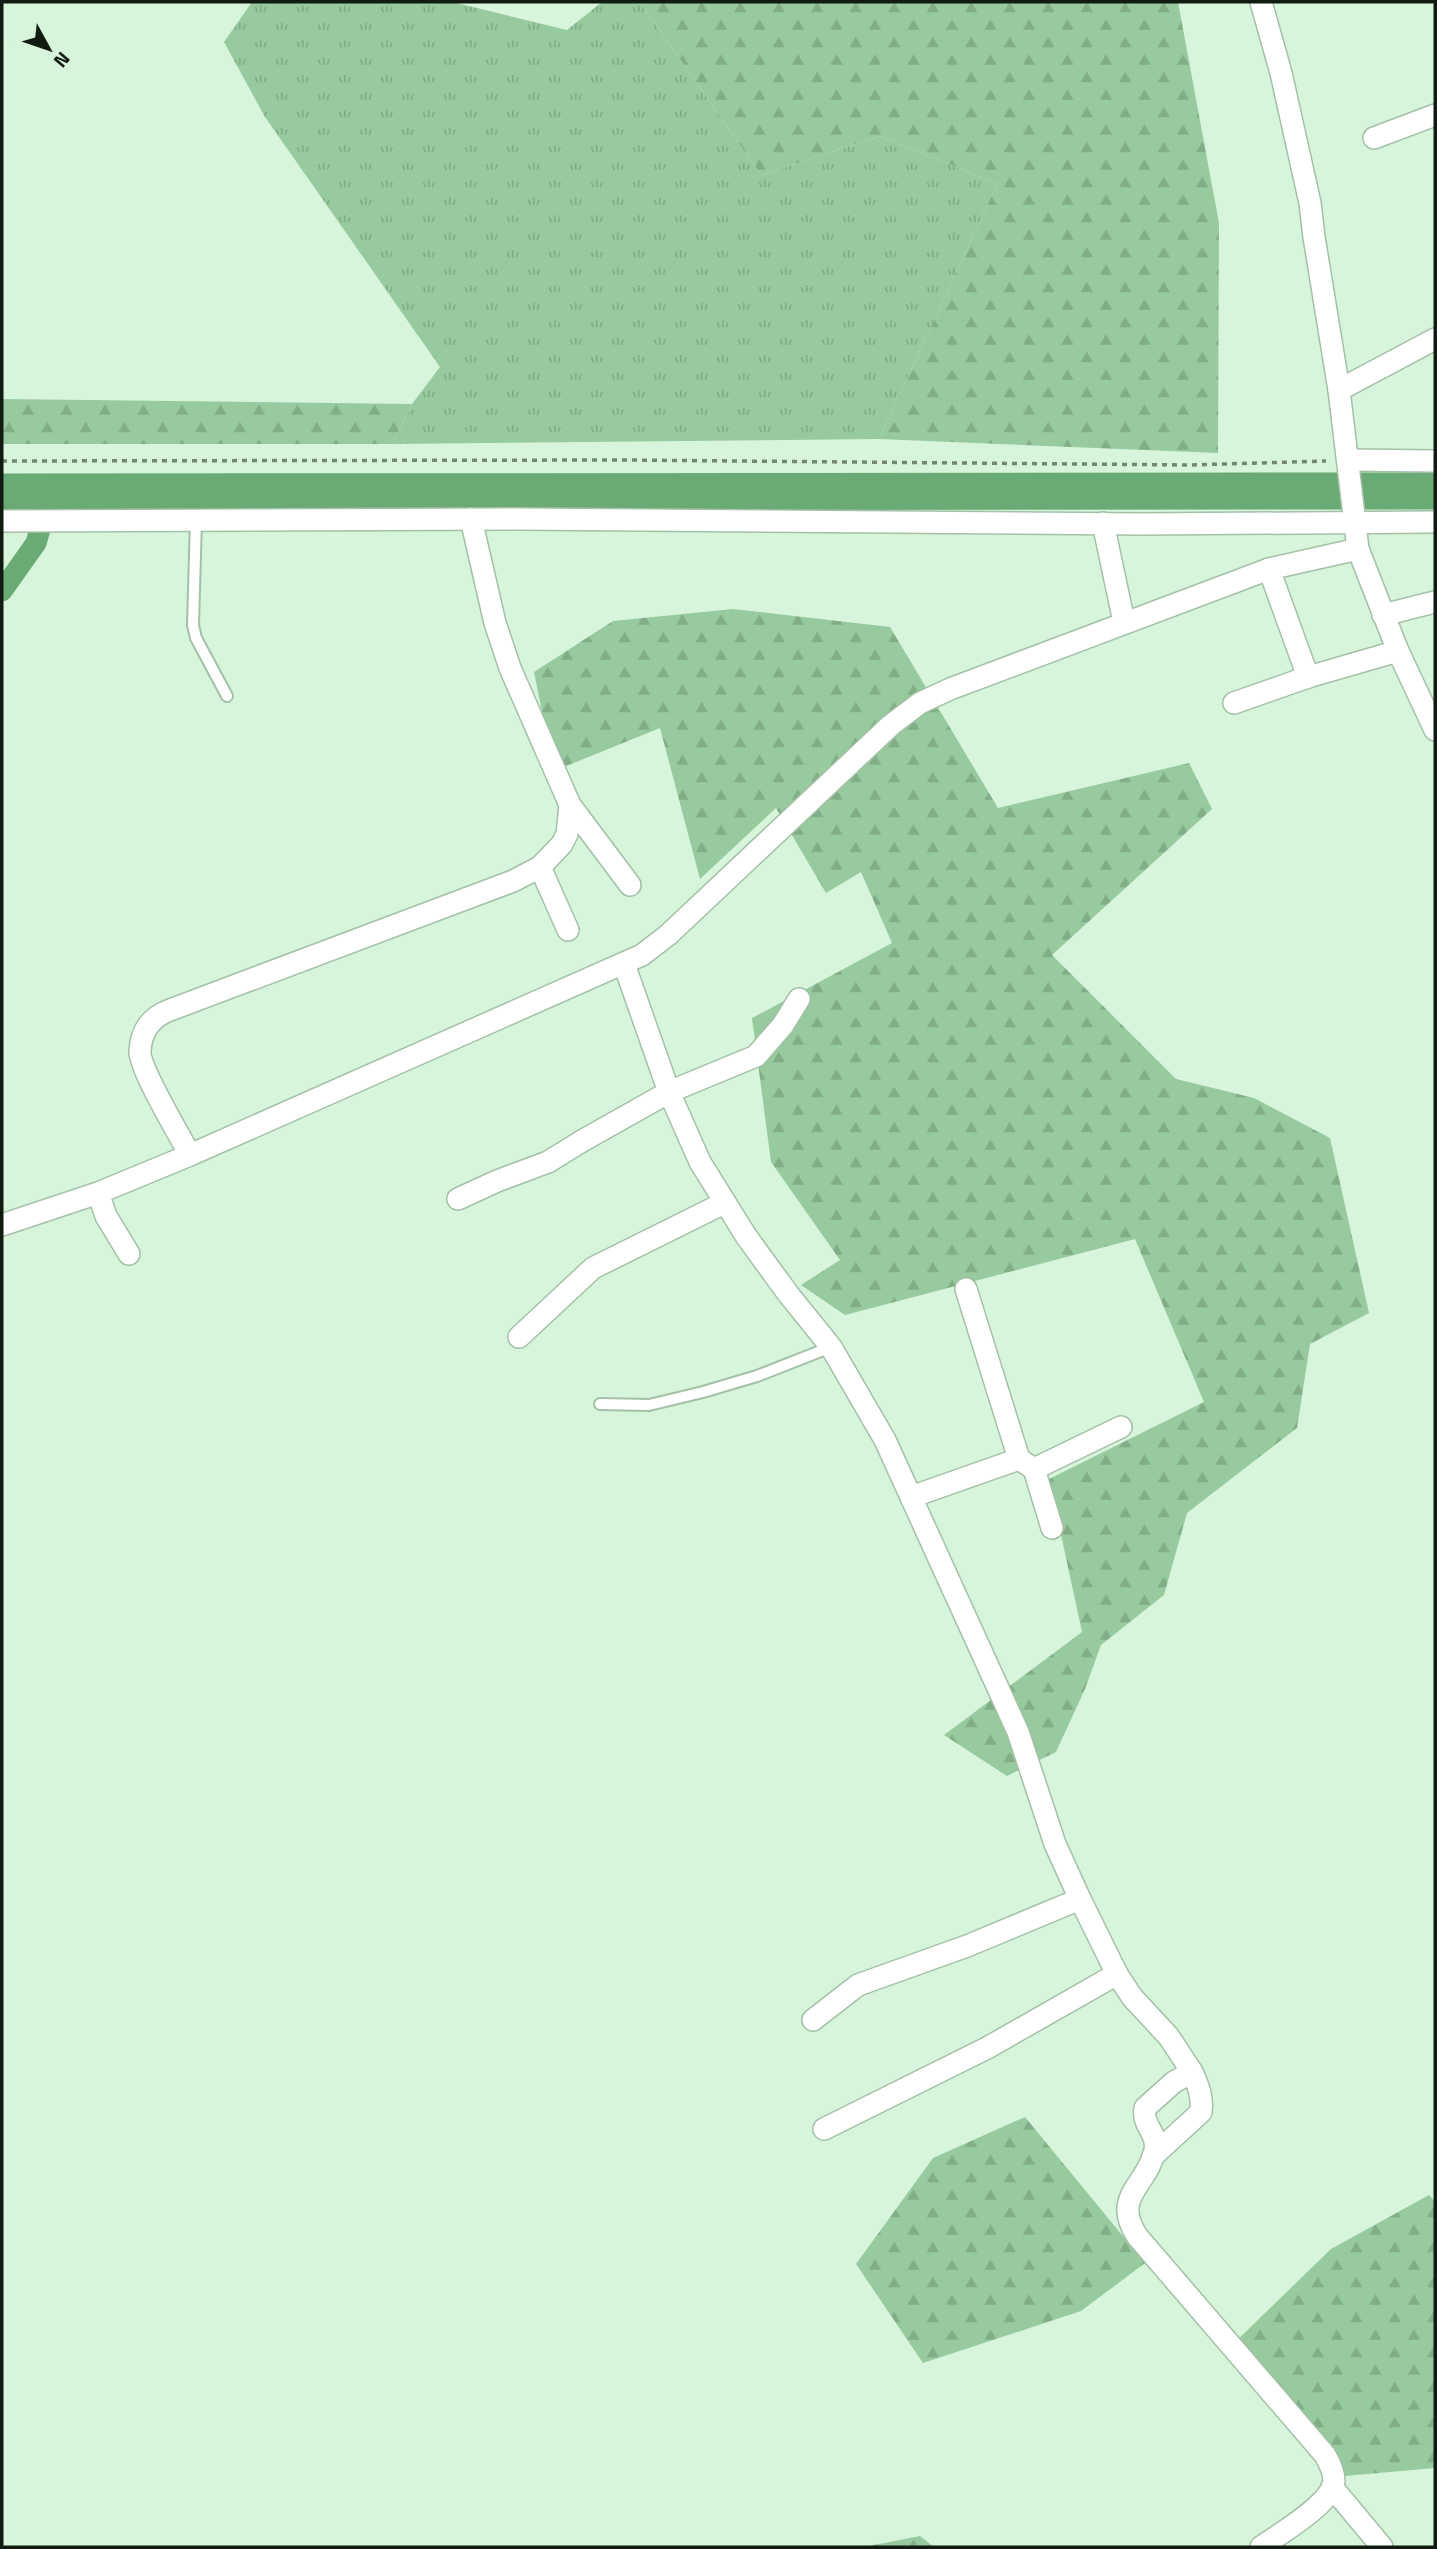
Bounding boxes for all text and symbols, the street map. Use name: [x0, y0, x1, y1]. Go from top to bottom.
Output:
north arrow: [14, 14, 84, 84]
text: N: [47, 46, 78, 75]

